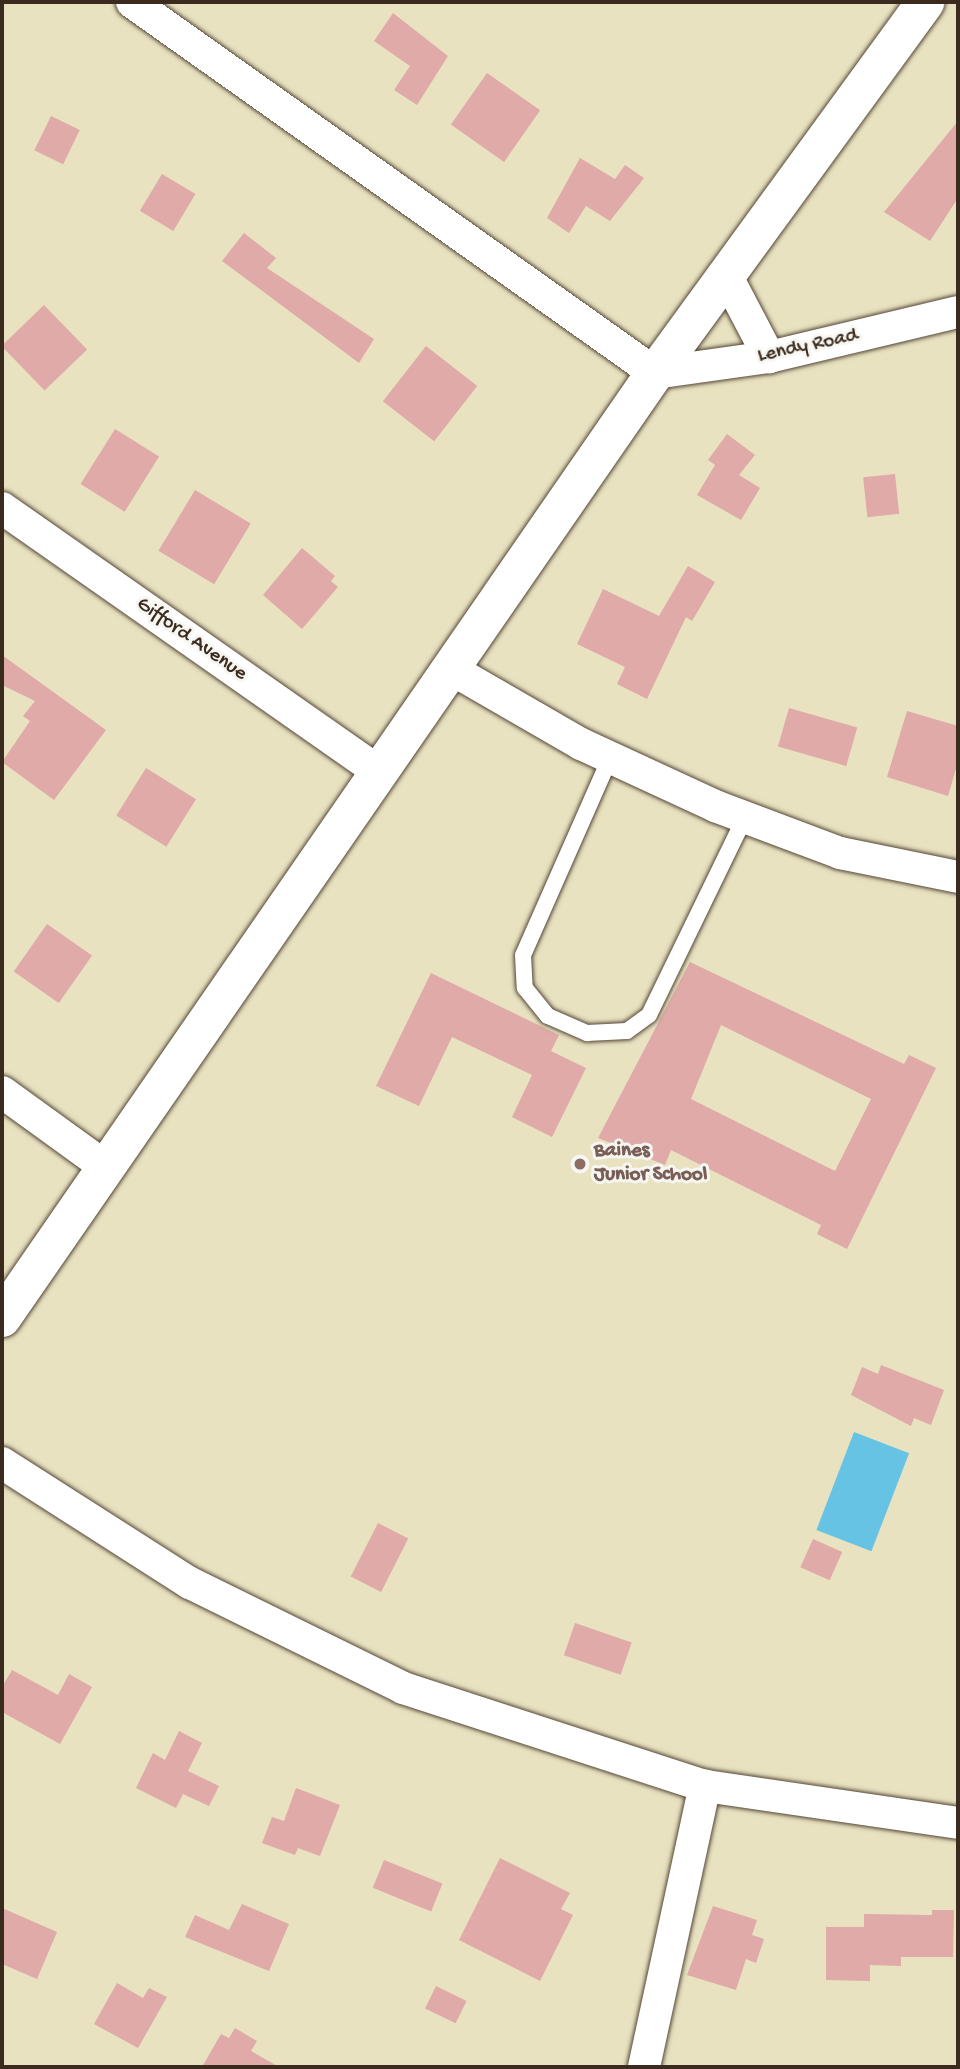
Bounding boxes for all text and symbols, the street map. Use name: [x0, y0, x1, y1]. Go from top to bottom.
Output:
street label: Lendy Road: [756, 324, 860, 370]
street label: Gifford Avenue: [131, 593, 251, 687]
place label: Baines Junior School: [594, 1139, 707, 1189]
marker: Baines Junior School: [572, 1156, 588, 1172]

